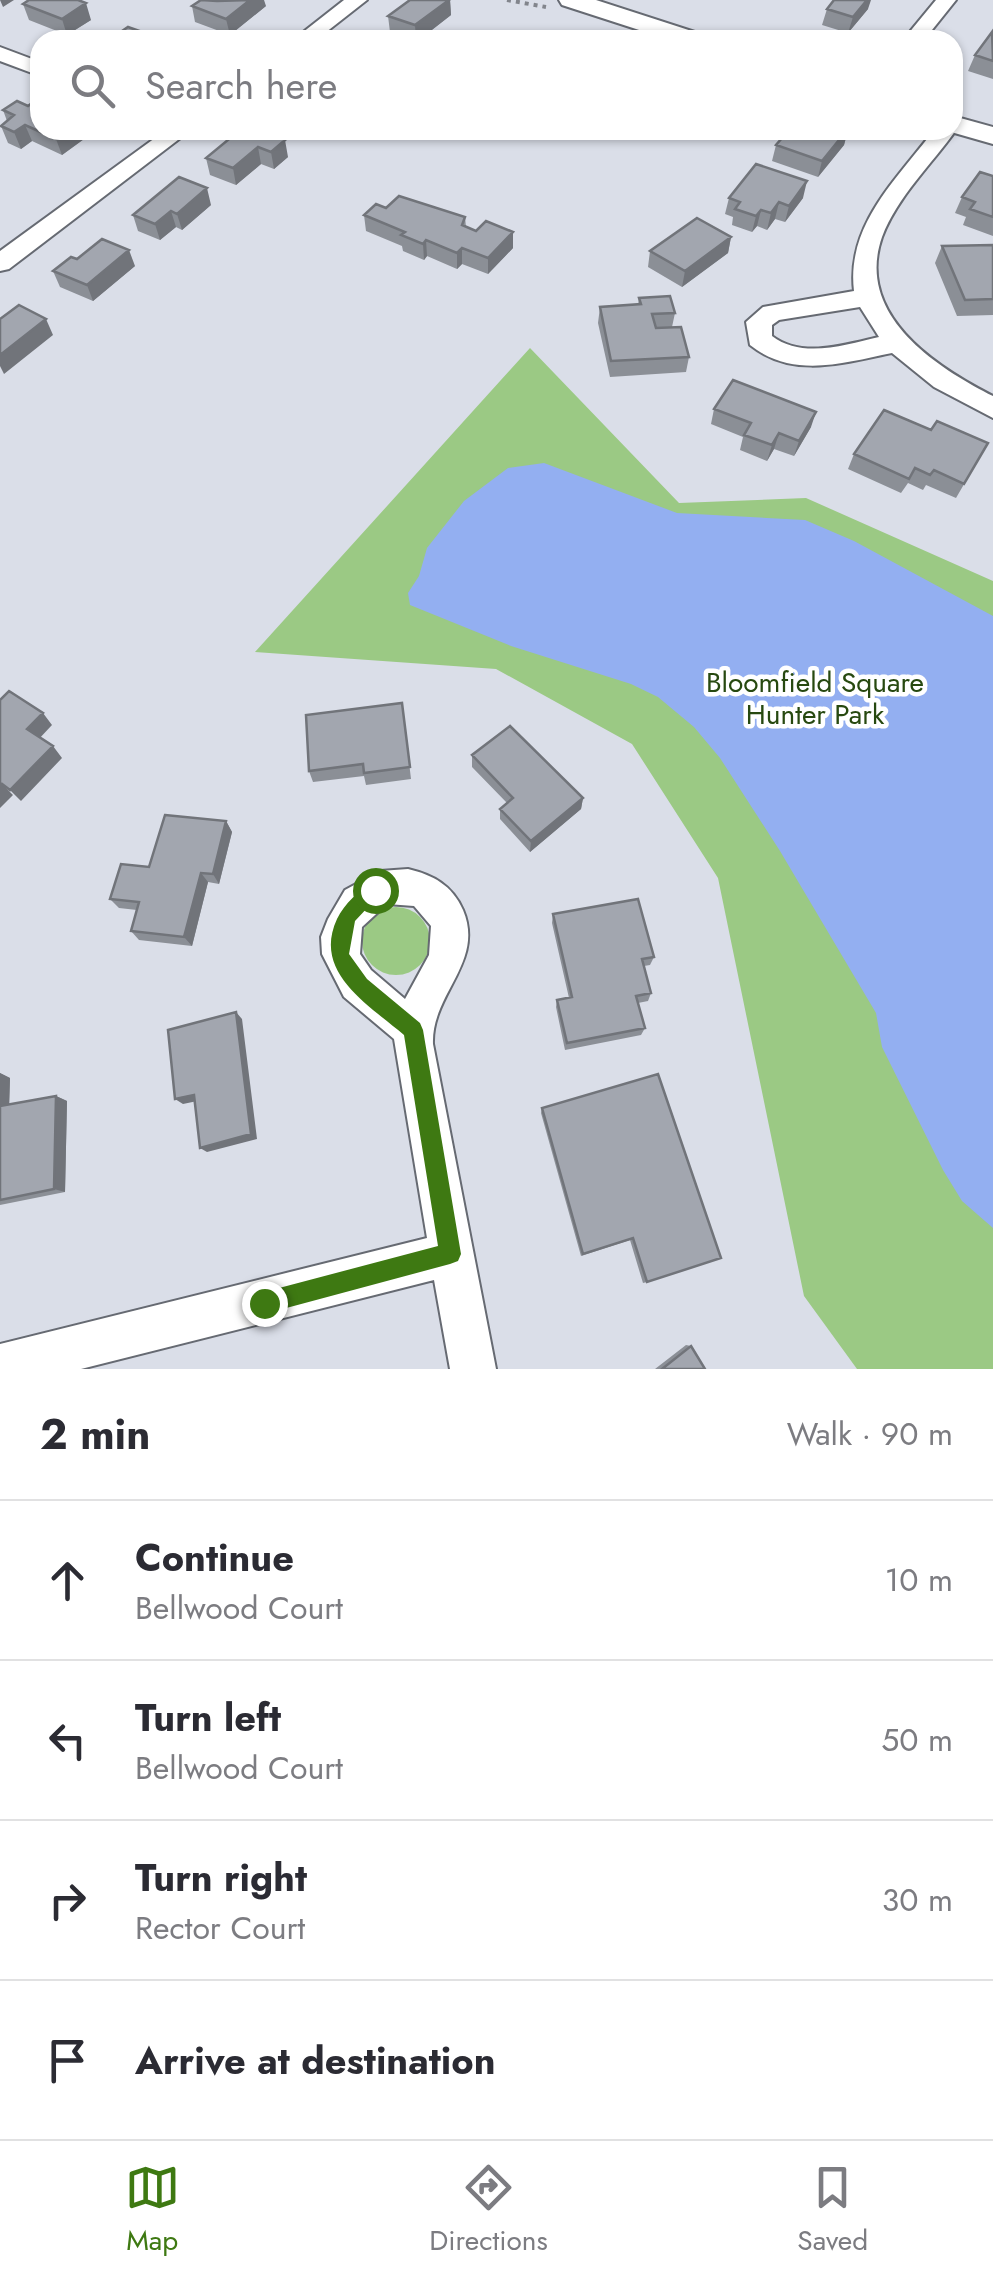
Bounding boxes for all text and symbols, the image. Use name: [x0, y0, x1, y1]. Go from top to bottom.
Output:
search box: [30, 30, 963, 140]
icon: search: [65, 58, 120, 113]
text: Search here: [145, 58, 337, 113]
park label: Bloomfield Square Hunter Park: [706, 662, 924, 735]
route start: [353, 868, 399, 914]
route end: [242, 1281, 288, 1327]
text: 2 min: [40, 1404, 150, 1465]
text: Walk · 90 m: [787, 1411, 953, 1457]
text: Continue: [135, 1530, 294, 1585]
icon: ahead: [40, 1553, 95, 1608]
text: 10 m: [885, 1557, 953, 1603]
text: Bellwood Court: [135, 1585, 343, 1631]
text: Turn left: [135, 1690, 281, 1745]
icon: left: [40, 1713, 95, 1768]
text: 50 m: [881, 1717, 953, 1763]
text: Bellwood Court: [135, 1745, 343, 1791]
text: Turn right: [135, 1850, 307, 1905]
icon: right: [40, 1873, 95, 1928]
text: 30 m: [882, 1877, 953, 1923]
text: Rector Court: [135, 1905, 305, 1951]
icon: arrive: [40, 2033, 95, 2088]
text: Arrive at destination: [135, 2033, 496, 2088]
tab: Map: [125, 2160, 180, 2261]
tab: Directions: [429, 2160, 548, 2261]
tab: Saved: [797, 2160, 868, 2261]

